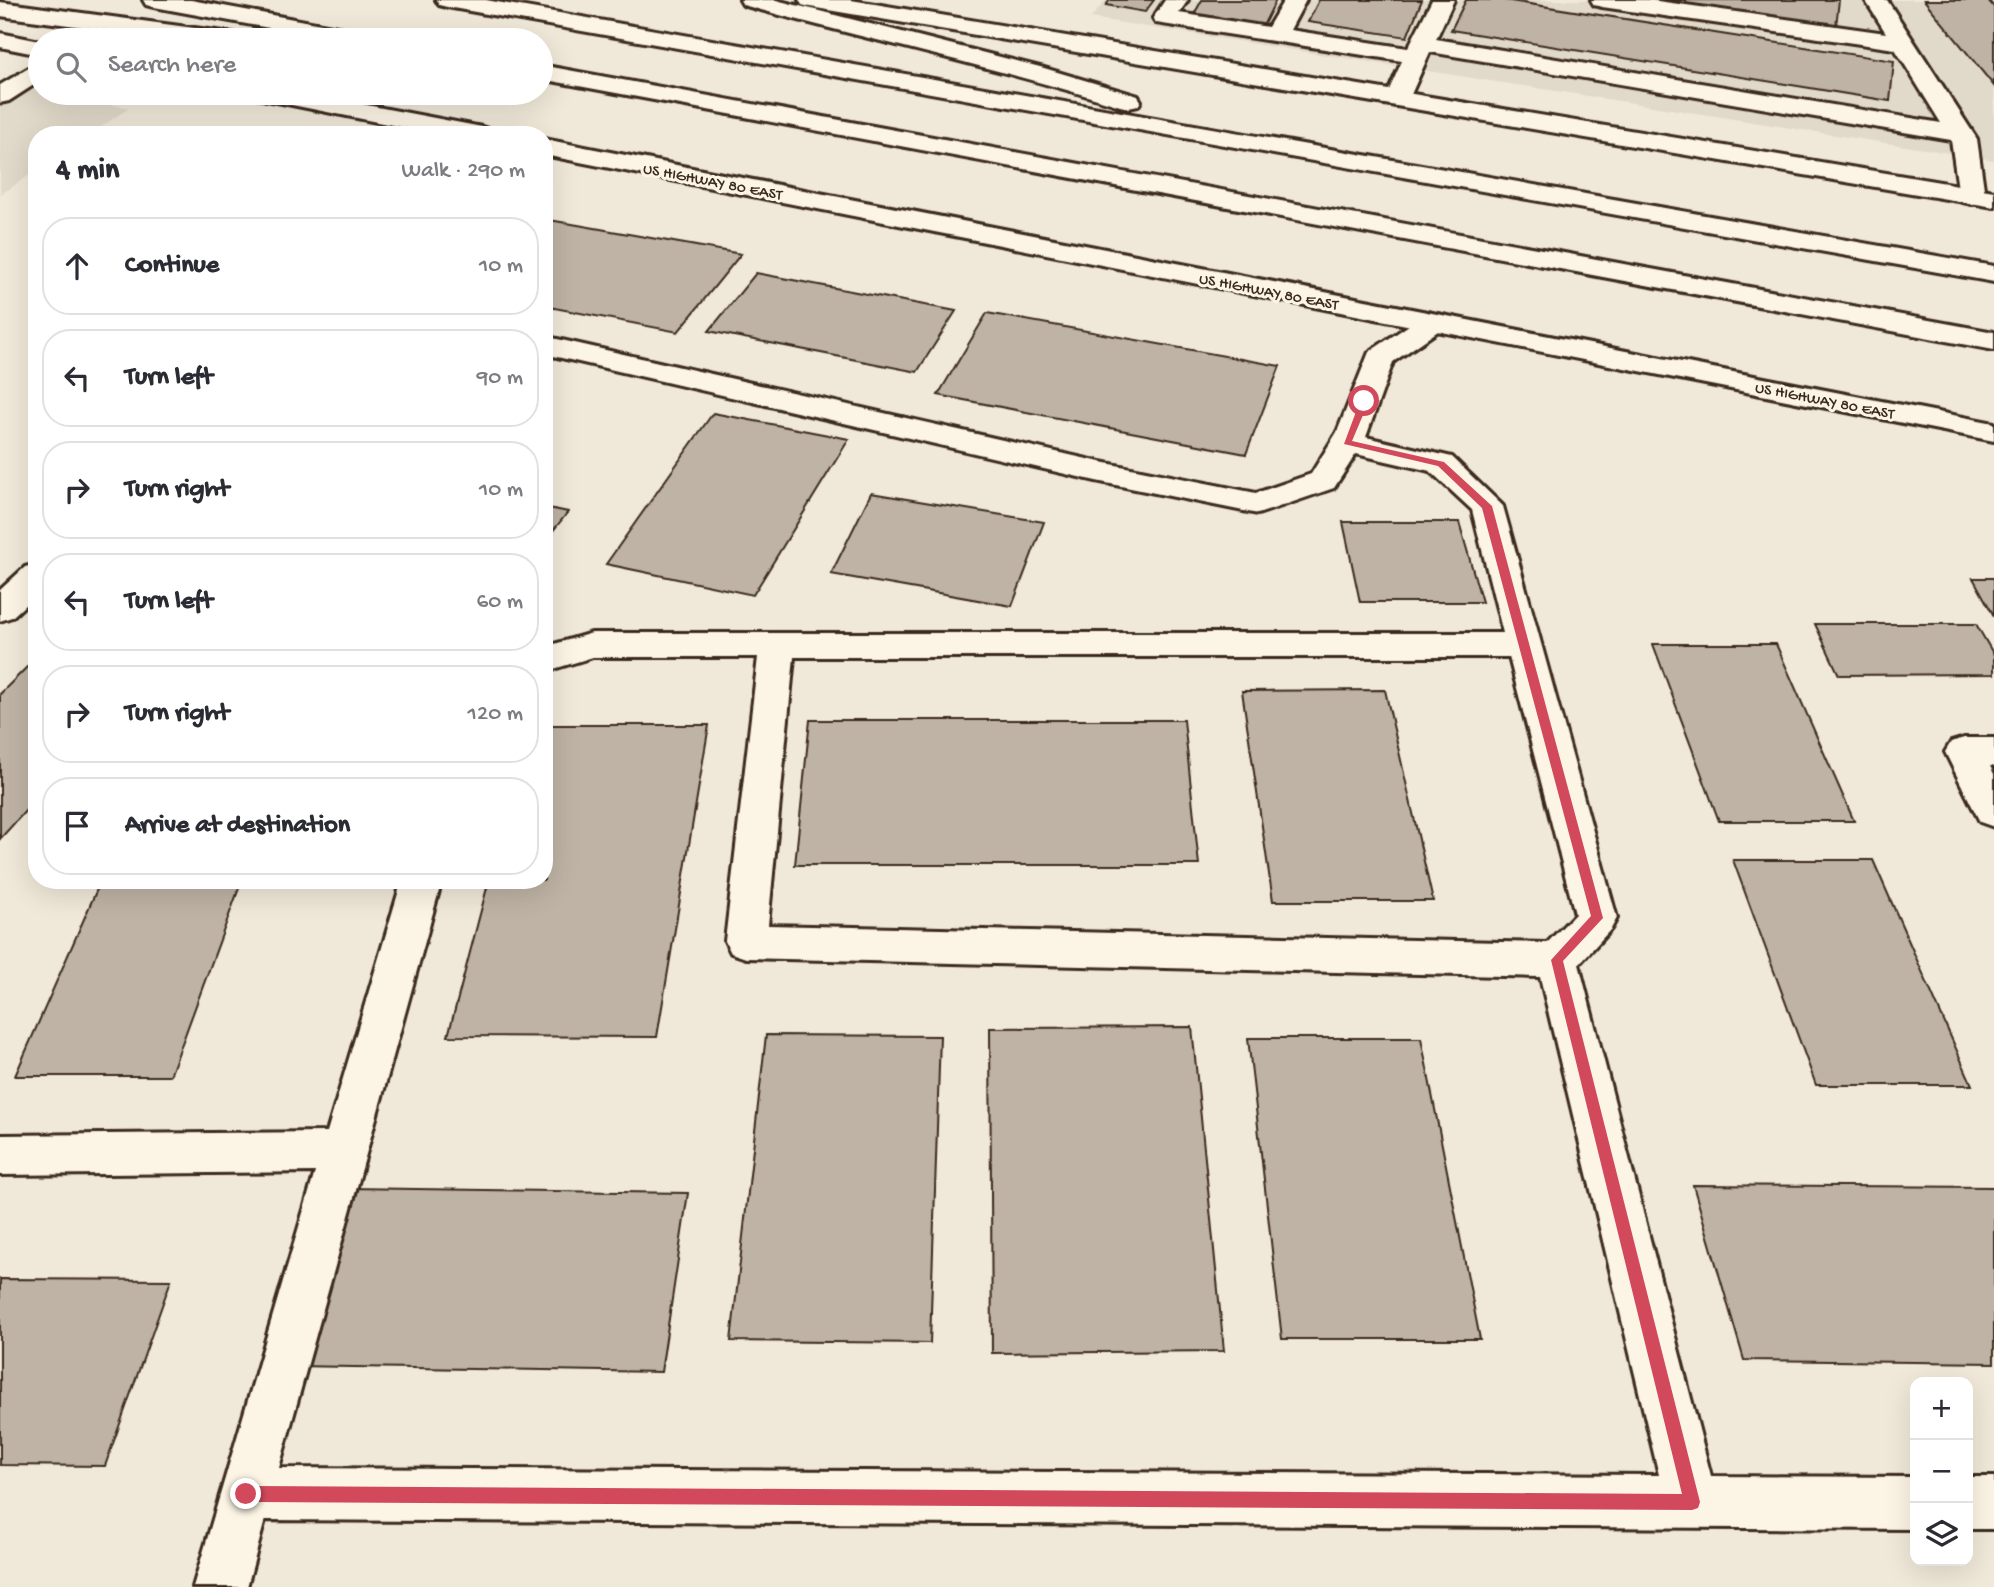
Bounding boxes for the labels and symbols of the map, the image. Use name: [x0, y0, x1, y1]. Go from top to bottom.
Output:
street label: US HIGHWAY 80 EAST: [641, 161, 784, 206]
street label: US HIGHWAY 80 EAST: [1197, 271, 1340, 316]
street label: US HIGHWAY 80 EAST: [1753, 380, 1896, 425]
route start: [1348, 385, 1379, 416]
route end: [230, 1478, 261, 1509]

